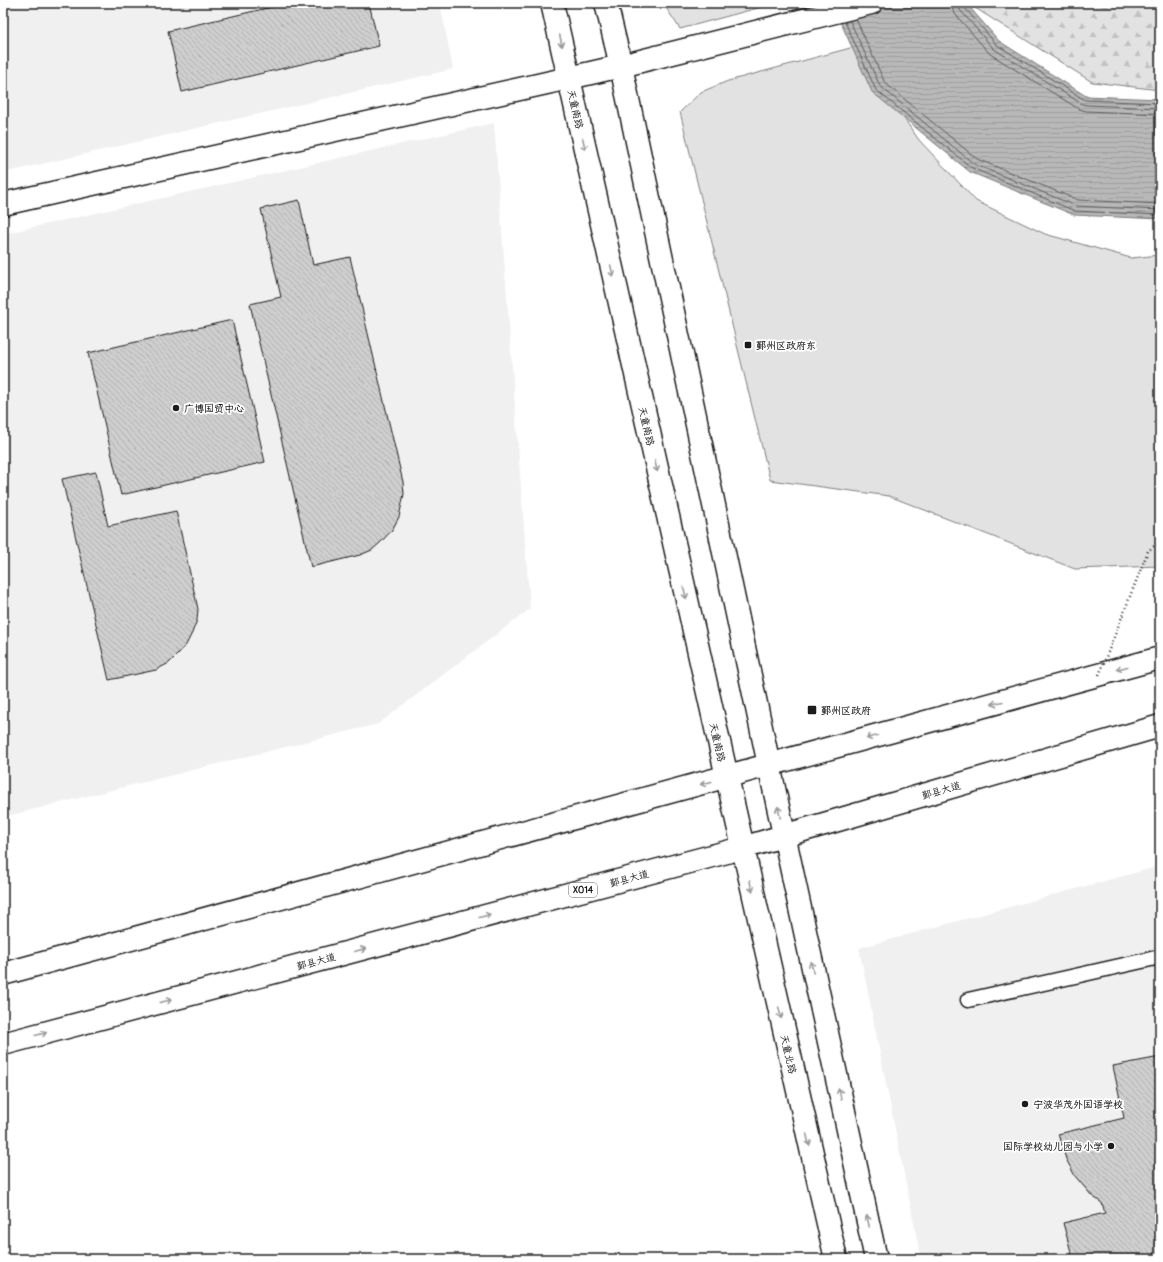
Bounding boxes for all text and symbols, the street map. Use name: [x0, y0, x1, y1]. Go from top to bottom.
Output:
one-way arrow: [557, 34, 565, 47]
street label: 天童南路: [565, 88, 585, 130]
one-way arrow: [580, 137, 588, 150]
one-way arrow: [609, 264, 617, 277]
marker: 鄞州区政府东: [743, 340, 753, 350]
place label: 鄞州区政府东: [756, 340, 816, 352]
marker: 广博国贸中心: [171, 403, 181, 413]
place label: 广博国贸中心: [184, 403, 244, 415]
street label: 天童南路: [636, 405, 656, 447]
one-way arrow: [653, 459, 661, 472]
one-way arrow: [681, 586, 689, 599]
one-way arrow: [1116, 665, 1129, 672]
one-way arrow: [991, 700, 1004, 707]
marker: 鄞州区政府: [806, 704, 818, 716]
place label: 鄞州区政府: [821, 705, 871, 717]
street label: 天童南路: [707, 721, 727, 763]
one-way arrow: [865, 734, 878, 741]
one-way arrow: [700, 779, 713, 787]
street label: 鄞县大道: [920, 780, 962, 802]
one-way arrow: [774, 806, 782, 819]
street label: 鄞县大道: [608, 868, 650, 890]
one-way arrow: [748, 879, 755, 892]
road number: X014: [569, 883, 597, 897]
one-way arrow: [479, 912, 492, 919]
one-way arrow: [353, 945, 366, 953]
street label: 鄞县大道: [295, 951, 337, 973]
one-way arrow: [808, 961, 816, 974]
one-way arrow: [160, 997, 173, 1004]
one-way arrow: [776, 1006, 784, 1019]
one-way arrow: [34, 1030, 47, 1037]
street label: 天童北路: [778, 1033, 798, 1075]
one-way arrow: [835, 1088, 843, 1101]
marker: 宁波华茂外国语学校: [1020, 1099, 1030, 1109]
place label: 宁波华茂外国语学校: [1033, 1099, 1123, 1111]
one-way arrow: [805, 1133, 813, 1146]
place label: 国际学校幼儿园与小学: [1003, 1141, 1103, 1153]
marker: 国际学校幼儿园与小学: [1106, 1141, 1116, 1151]
one-way arrow: [863, 1215, 871, 1228]

